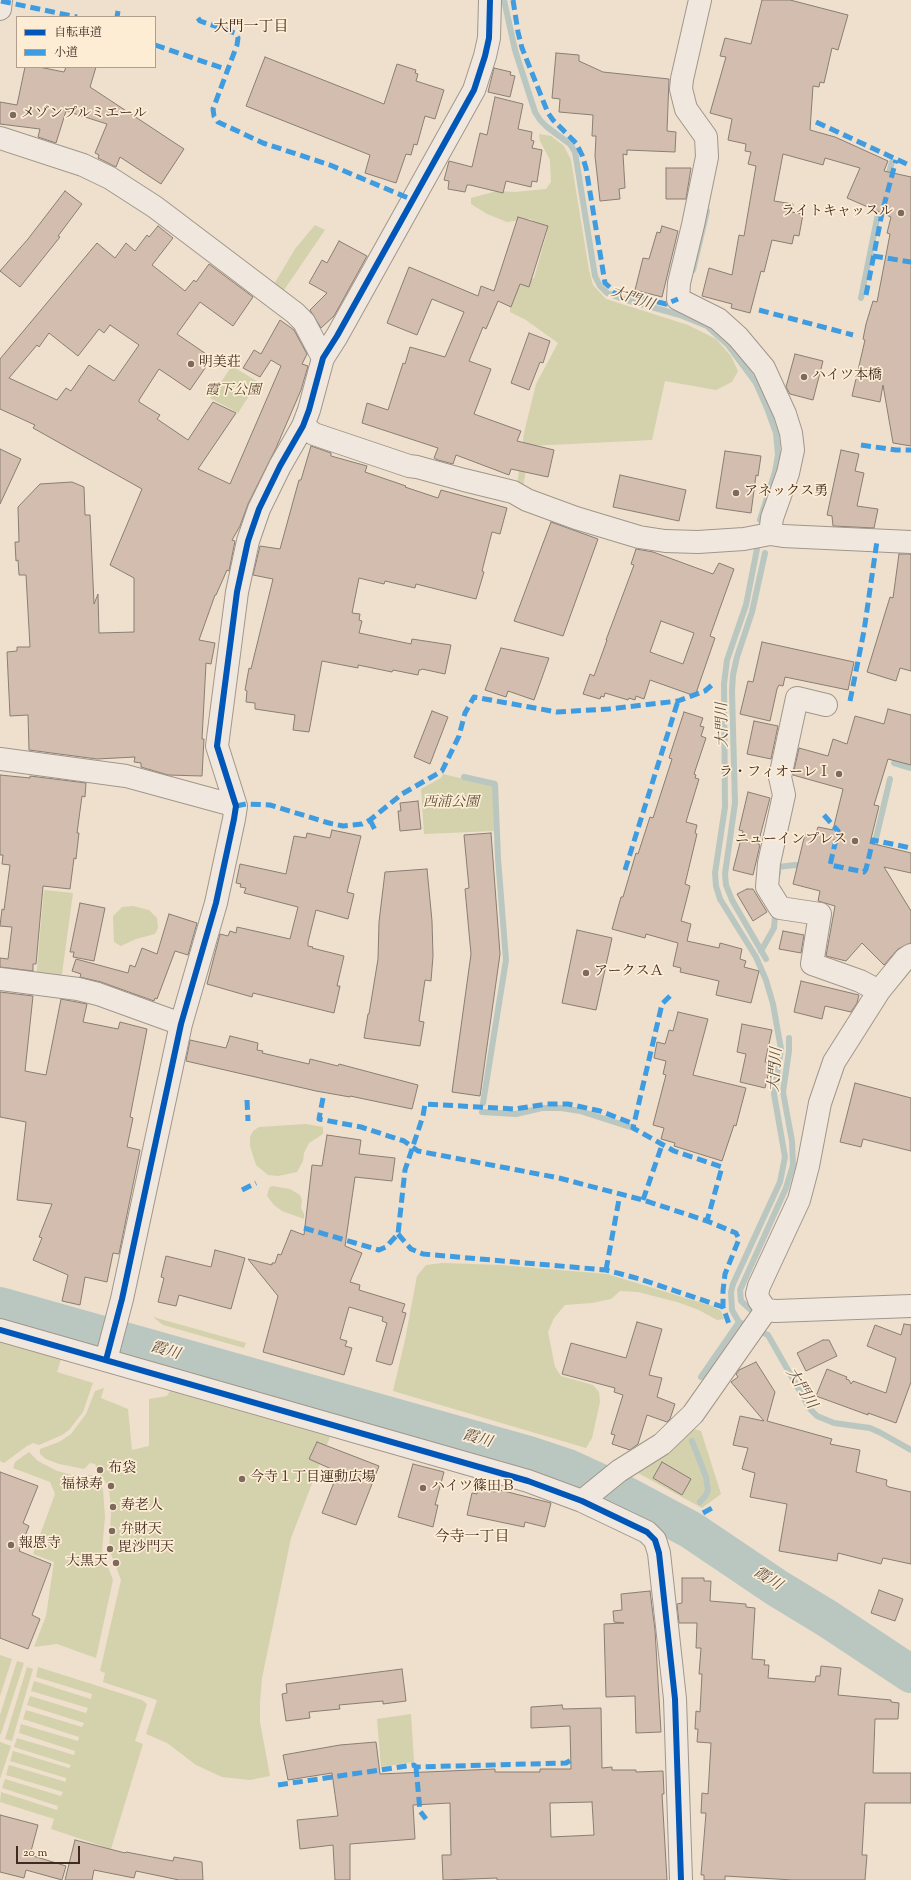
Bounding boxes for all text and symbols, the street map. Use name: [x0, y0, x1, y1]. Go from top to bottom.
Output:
legend: [16, 16, 156, 68]
district label: 大門一丁目: [214, 19, 288, 37]
text: 自転車道: [54, 24, 102, 42]
text: 小道: [54, 44, 78, 62]
place label: メゾンプルミエール: [21, 107, 147, 123]
marker: メゾンプルミエール: [8, 110, 18, 120]
place label: ライトキャッスル: [781, 205, 893, 221]
marker: ライトキャッスル: [896, 208, 906, 218]
water label: 大門川: [608, 284, 656, 316]
place label: 明美荘: [199, 356, 241, 372]
marker: 明美荘: [186, 359, 196, 369]
place label: ハイツ本橋: [812, 369, 882, 385]
marker: ハイツ本橋: [799, 372, 809, 382]
park label: 霞下公園: [205, 384, 261, 400]
place label: アネックス勇: [744, 485, 828, 501]
marker: アネックス勇: [731, 488, 741, 498]
water label: 大門川: [715, 702, 733, 748]
place label: ラ・フィオーレⅠ: [719, 766, 831, 782]
marker: ラ・フィオーレⅠ: [834, 769, 844, 779]
park label: 西浦公園: [423, 796, 479, 812]
place label: ニューインプレス: [735, 833, 847, 849]
marker: ニューインプレス: [850, 836, 860, 846]
place label: アークスＡ: [594, 965, 664, 981]
marker: アークスＡ: [581, 968, 591, 978]
water label: 大門川: [766, 1047, 788, 1093]
water label: 霞川: [148, 1339, 182, 1365]
water label: 大門川: [780, 1365, 820, 1413]
water label: 霞川: [460, 1427, 494, 1453]
place label: 布袋: [108, 1462, 136, 1478]
marker: 布袋: [95, 1465, 105, 1475]
place label: 今寺１丁目運動広場: [250, 1471, 376, 1487]
marker: 今寺１丁目運動広場: [237, 1474, 247, 1484]
place label: 福禄寿: [61, 1478, 103, 1494]
place label: ハイツ篠田Ｂ: [431, 1480, 515, 1496]
marker: 福禄寿: [106, 1481, 116, 1491]
marker: ハイツ篠田Ｂ: [418, 1483, 428, 1493]
place label: 寿老人: [121, 1499, 163, 1515]
marker: 寿老人: [108, 1502, 118, 1512]
place label: 弁財天: [120, 1523, 162, 1539]
marker: 弁財天: [107, 1526, 117, 1536]
district label: 今寺一丁目: [435, 1529, 509, 1547]
place label: 報恩寺: [19, 1537, 61, 1553]
marker: 報恩寺: [6, 1540, 16, 1550]
place label: 毘沙門天: [118, 1541, 174, 1557]
marker: 毘沙門天: [105, 1544, 115, 1554]
place label: 大黒天: [66, 1555, 108, 1571]
marker: 大黒天: [111, 1558, 121, 1568]
water label: 霞川: [750, 1564, 784, 1596]
scale bar: [18, 1838, 82, 1864]
text: 20 m: [23, 1844, 47, 1862]

